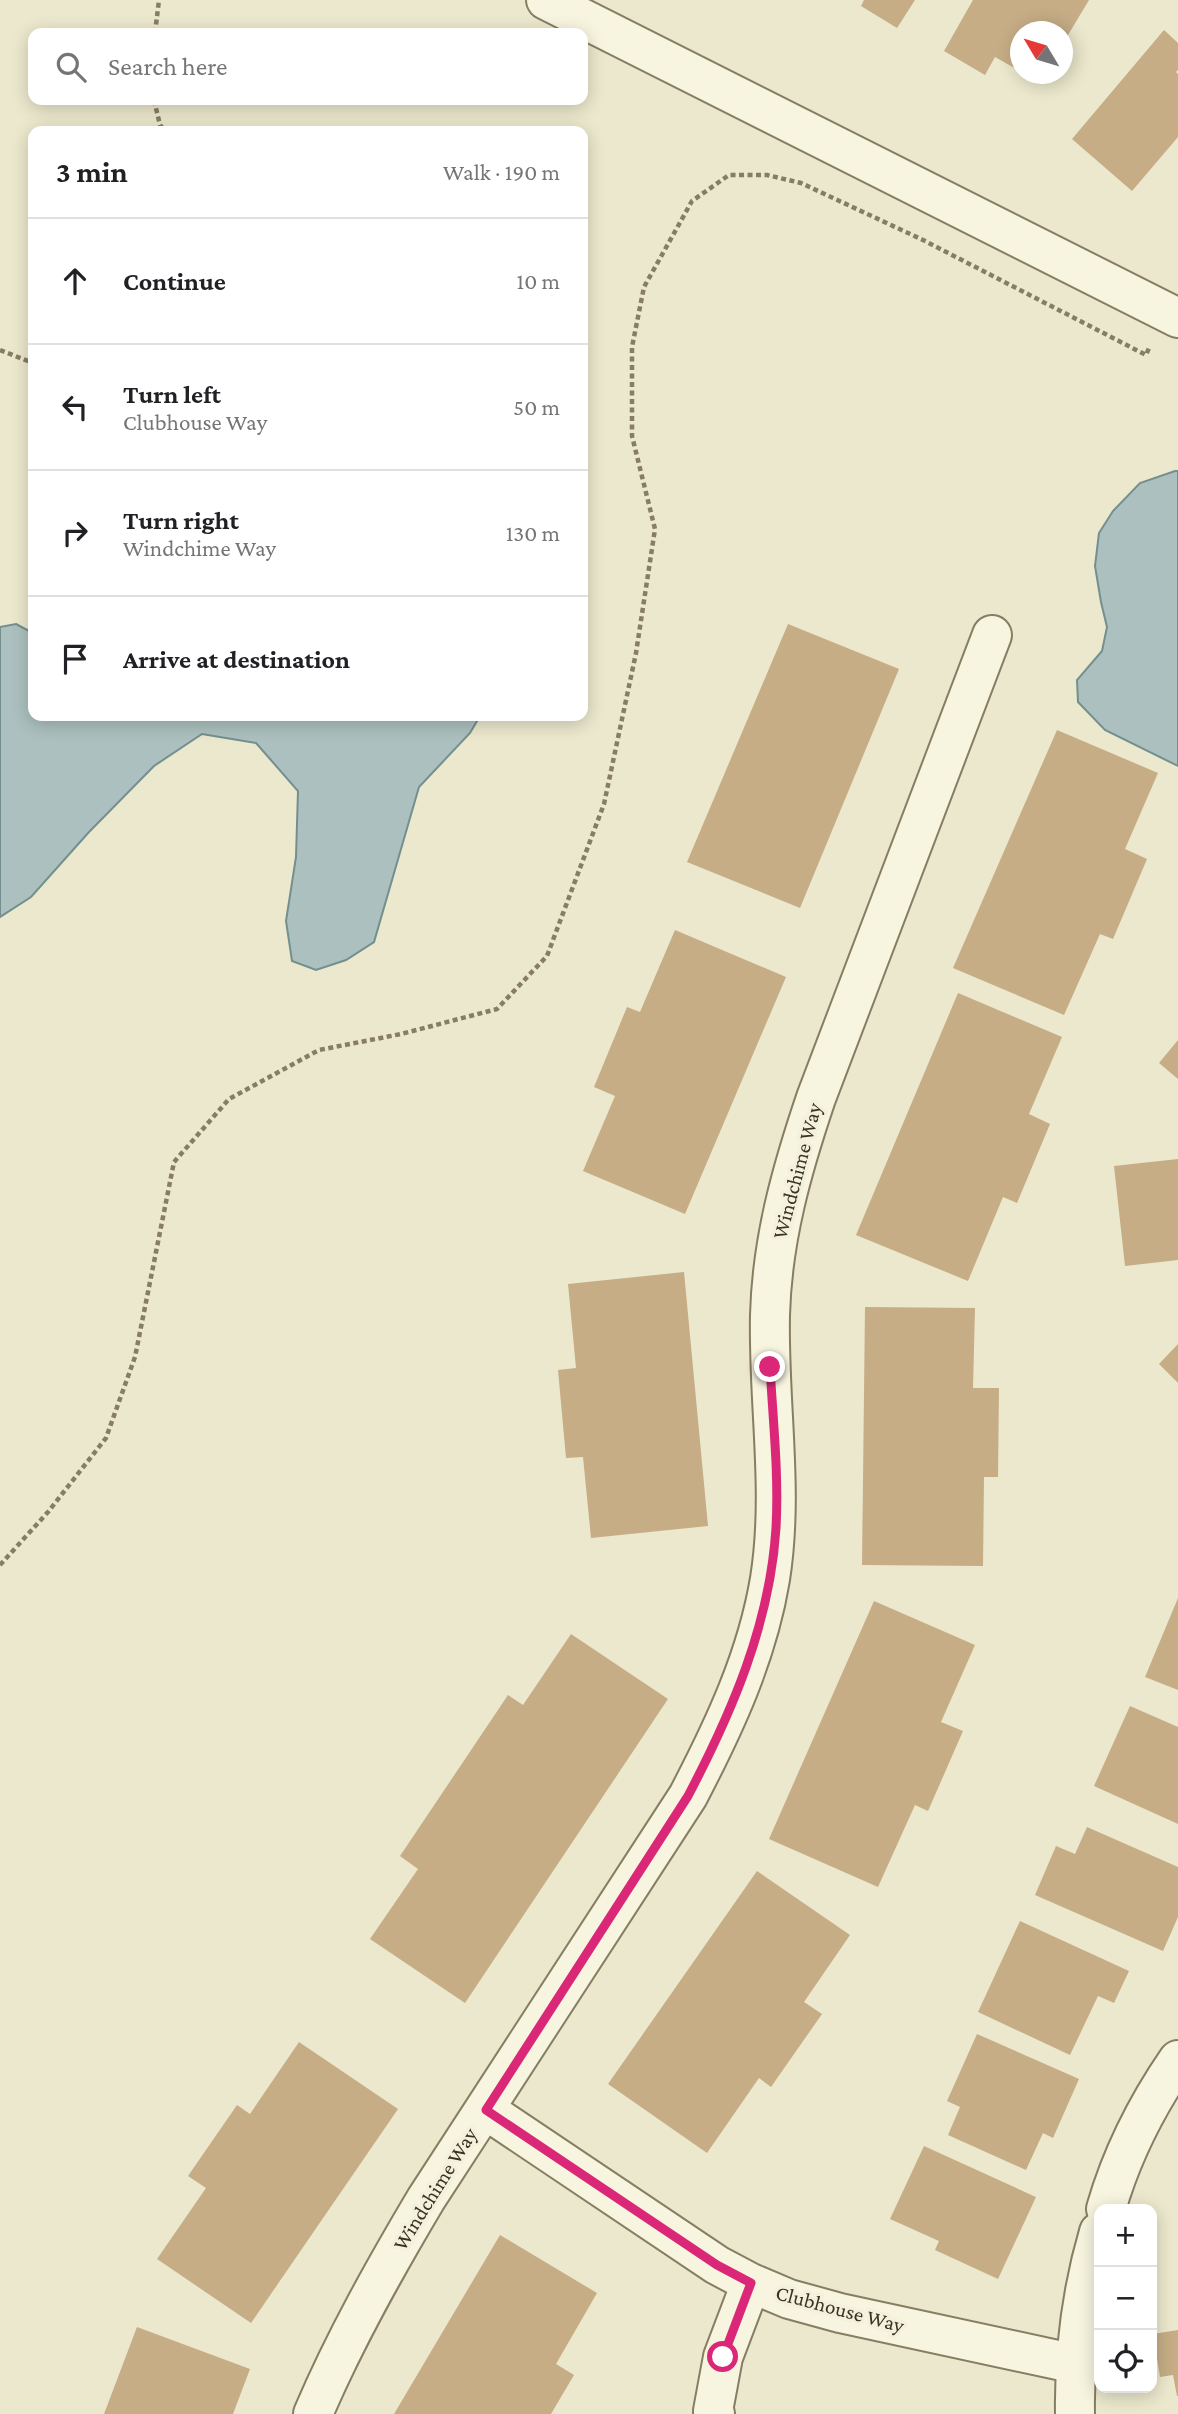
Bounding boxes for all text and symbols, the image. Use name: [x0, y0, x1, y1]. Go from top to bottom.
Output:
north arrow: [1010, 21, 1073, 84]
search box: [28, 28, 588, 105]
icon: search: [52, 48, 90, 86]
text: Search here: [108, 52, 227, 81]
text: 3 min: [56, 155, 128, 188]
text: Walk · 190 m: [443, 159, 560, 185]
icon: ahead: [56, 262, 94, 300]
text: Continue: [123, 267, 226, 296]
text: 10 m: [517, 268, 560, 294]
text: Turn left: [123, 380, 221, 409]
icon: left: [56, 388, 94, 426]
text: 50 m: [513, 394, 560, 420]
text: Clubhouse Way: [123, 409, 267, 435]
text: Turn right: [123, 506, 239, 535]
icon: right: [56, 514, 94, 552]
text: 130 m: [506, 520, 560, 546]
text: Windchime Way: [123, 535, 276, 561]
icon: arrive: [56, 640, 94, 678]
text: Arrive at destination: [123, 645, 350, 674]
street label: Windchime Way: [767, 1100, 827, 1242]
route end: [754, 1351, 785, 1382]
street label: Windchime Way: [388, 2123, 482, 2255]
map controls: [1094, 2204, 1157, 2393]
button: +: [1094, 2204, 1157, 2267]
button: −: [1094, 2267, 1157, 2330]
street label: Clubhouse Way: [773, 2280, 907, 2338]
button: locate: [1094, 2330, 1157, 2393]
route start: [707, 2341, 738, 2372]

